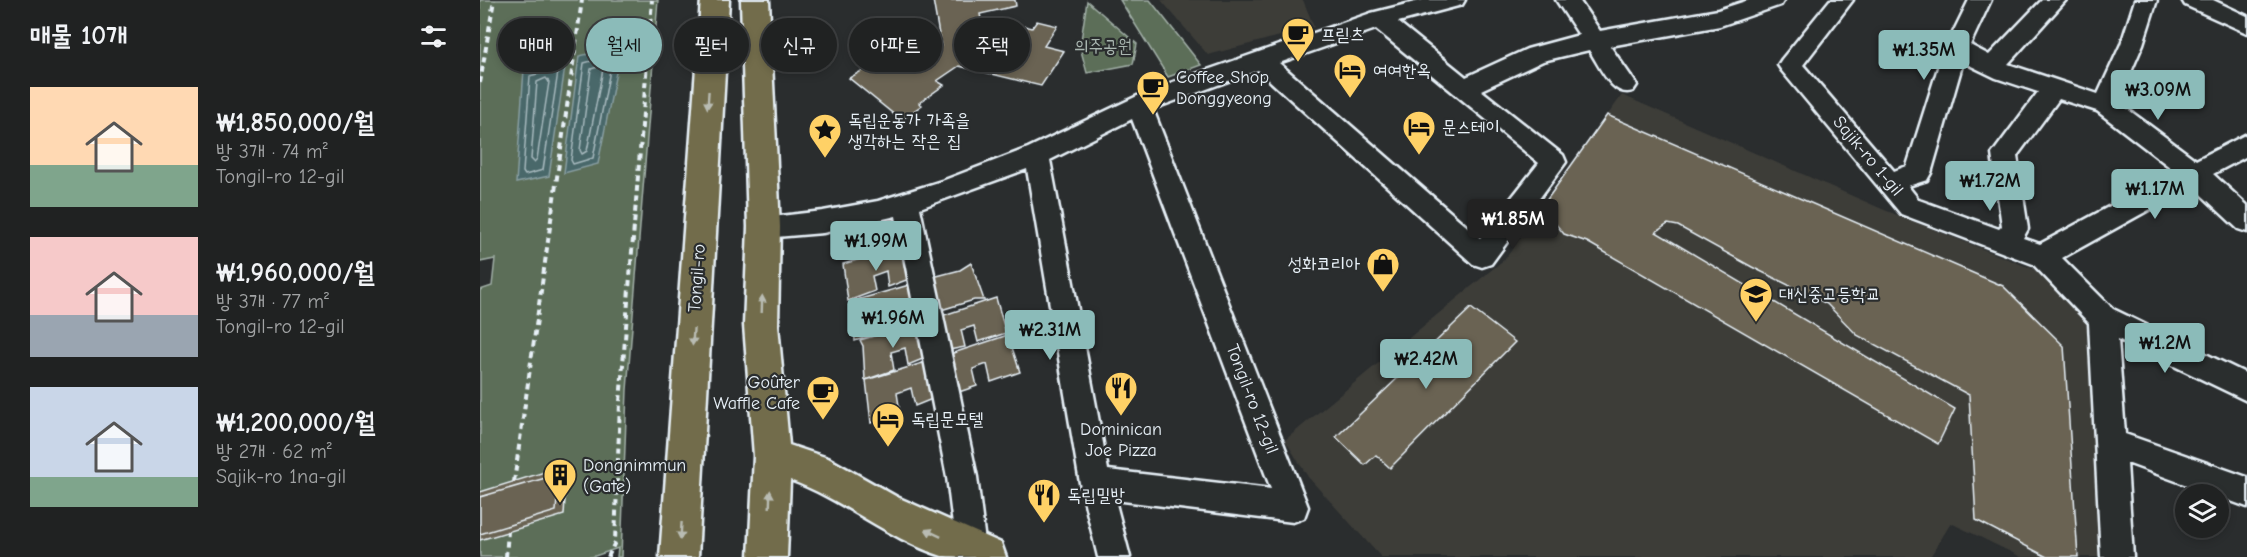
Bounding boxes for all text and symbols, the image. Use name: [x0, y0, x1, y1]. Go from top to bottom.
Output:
cafe icon: 프릳츠: [1280, 16, 1316, 63]
chip: 매매: [498, 18, 574, 72]
chip: 월세: [586, 18, 662, 72]
chip: 필터: [674, 18, 749, 72]
chip: 신규: [761, 18, 837, 72]
chip: 아파트: [849, 18, 942, 72]
chip: 주택: [954, 18, 1030, 72]
icon: filters: [417, 20, 450, 53]
text: 매물 10개: [30, 21, 127, 51]
place label: 프릳츠: [1321, 24, 1364, 45]
pin: ₩1.35M: [1875, 30, 1973, 81]
park label: 의주공원: [1074, 36, 1132, 57]
text: ₩1.35M: [1893, 38, 1955, 61]
hotel icon: 여여한옥: [1332, 52, 1368, 99]
place label: 여여한옥: [1373, 60, 1431, 81]
place label: Coffee Shop Donggyeong: [1176, 67, 1272, 109]
cafe icon: Coffee Shop Donggyeong: [1135, 69, 1171, 116]
pin: ₩3.09M: [2109, 70, 2207, 121]
text: ₩3.09M: [2125, 78, 2191, 101]
one-way arrow: [704, 91, 713, 110]
text: ₩1,850,000/월: [216, 108, 374, 138]
hotel icon: 문스테이: [1401, 109, 1437, 156]
place label: 독립운동가 가족을 생각하는 작은 집: [848, 110, 970, 152]
icon: home: [78, 111, 150, 183]
place icon: 독립운동가 가족을 생각하는 작은 집: [807, 112, 843, 159]
street label: Sajik-ro 1-gil: [1829, 112, 1907, 200]
place label: 문스테이: [1442, 117, 1500, 138]
text: 방 3개 · 74 m²: [216, 140, 328, 163]
pin: ₩1.72M: [1941, 161, 2039, 212]
text: Tongil-ro 12-gil: [216, 165, 345, 188]
text: ₩1.72M: [1959, 169, 2021, 192]
pin: ₩1.17M: [2106, 169, 2204, 220]
text: ₩1.17M: [2125, 177, 2185, 200]
pin: ₩1.85M: [1464, 199, 1562, 250]
text: ₩1.85M: [1481, 207, 1545, 230]
pin: ₩1.99M: [827, 221, 925, 272]
text: ₩1.99M: [844, 229, 908, 252]
street label: Tongil-ro: [684, 243, 710, 313]
shop icon: 성화코리아: [1365, 246, 1401, 293]
place label: 성화코리아: [1288, 254, 1361, 275]
text: ₩1,960,000/월: [216, 258, 375, 288]
icon: home: [78, 261, 150, 333]
school or university icon: 대신중고등학교: [1738, 276, 1774, 323]
place label: 대신중고등학교: [1779, 284, 1880, 305]
text: 방 3개 · 77 m²: [216, 290, 329, 313]
one-way arrow: [757, 294, 767, 313]
pin: ₩1.96M: [844, 298, 942, 349]
text: ₩1.96M: [861, 306, 925, 329]
pin: ₩2.31M: [1001, 310, 1099, 361]
text: Tongil-ro 12-gil: [216, 315, 345, 338]
text: ₩2.31M: [1019, 318, 1081, 341]
pin: ₩1.2M: [2123, 323, 2207, 374]
one-way arrow: [689, 327, 698, 346]
text: ₩1.2M: [2139, 331, 2191, 354]
pin: ₩2.42M: [1377, 339, 1475, 390]
street label: Tongil-ro 12-gil: [1221, 341, 1283, 457]
text: ₩2.42M: [1394, 347, 1458, 370]
restaurant icon: Dominican Joe Pizza: [1103, 370, 1139, 417]
place label: Goûter Waffle Cafe: [713, 372, 801, 414]
cafe icon: Goûter Waffle Cafe: [805, 374, 841, 421]
hotel icon: 독립문모텔: [870, 401, 906, 448]
text: ₩1,200,000/월: [216, 408, 375, 438]
place label: 독립문모텔: [911, 409, 983, 430]
icon: home: [78, 411, 150, 483]
place label: Dominican Joe Pizza: [1080, 419, 1162, 461]
text: 방 2개 · 62 m²: [216, 440, 332, 463]
place label: Dongnimmun (Gate): [583, 455, 686, 497]
building icon: Dongnimmun (Gate): [542, 457, 578, 504]
text: Sajik-ro 1na-gil: [216, 465, 346, 488]
restaurant icon: 독립밀방: [1026, 477, 1062, 524]
map controls: [2175, 484, 2229, 538]
button: layers: [2175, 484, 2229, 538]
place label: 독립밀방: [1067, 485, 1125, 506]
one-way arrow: [766, 489, 775, 508]
one-way arrow: [676, 522, 686, 541]
one-way arrow: [924, 528, 942, 538]

